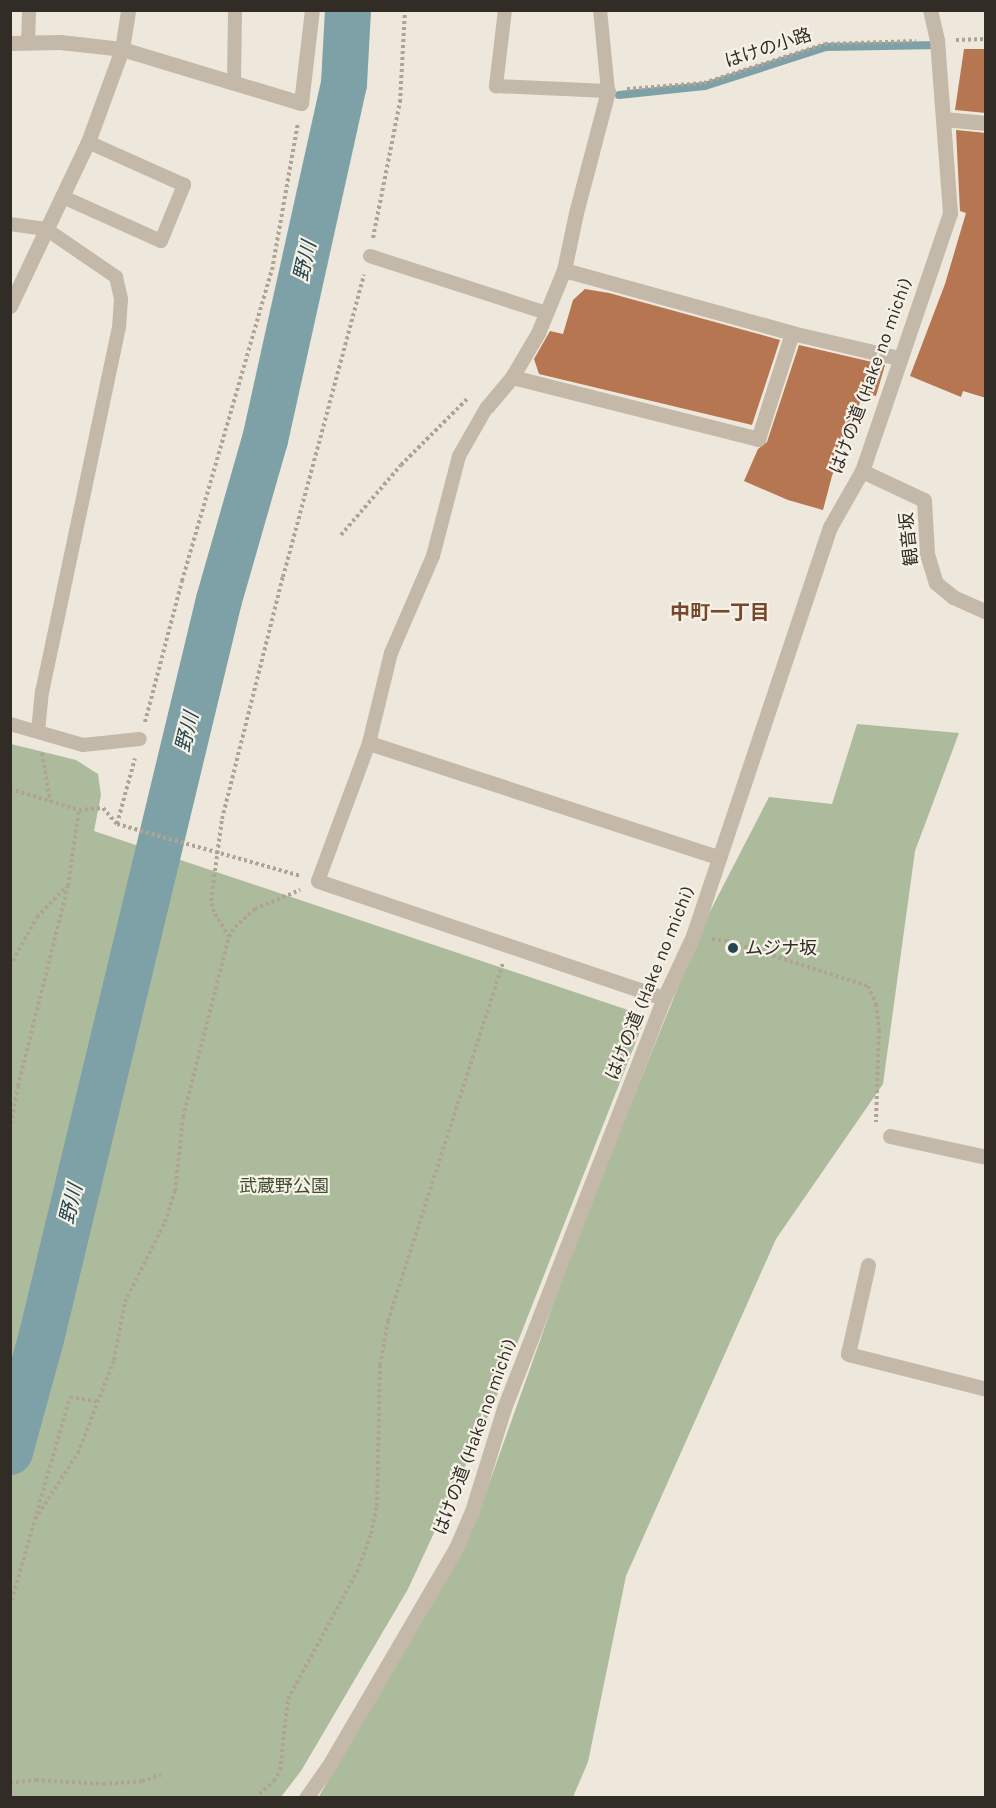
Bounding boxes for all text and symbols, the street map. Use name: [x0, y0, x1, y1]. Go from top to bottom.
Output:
street label: はけの小路: [722, 24, 814, 72]
water label: 野川: [289, 239, 321, 283]
street label: はけの道 (Hake no michi): [825, 275, 917, 477]
street label: 観音坂: [895, 511, 923, 567]
district label: 中町一丁目: [670, 600, 770, 624]
water label: 野川: [171, 710, 203, 754]
street label: はけの道 (Hake no michi): [601, 883, 699, 1083]
place label: ムジナ坂: [745, 937, 817, 959]
marker: ムジナ坂: [726, 941, 740, 955]
park label: 武蔵野公園: [239, 1175, 329, 1197]
water label: 野川: [55, 1182, 87, 1226]
street label: はけの道 (Hake no michi): [429, 1336, 521, 1538]

